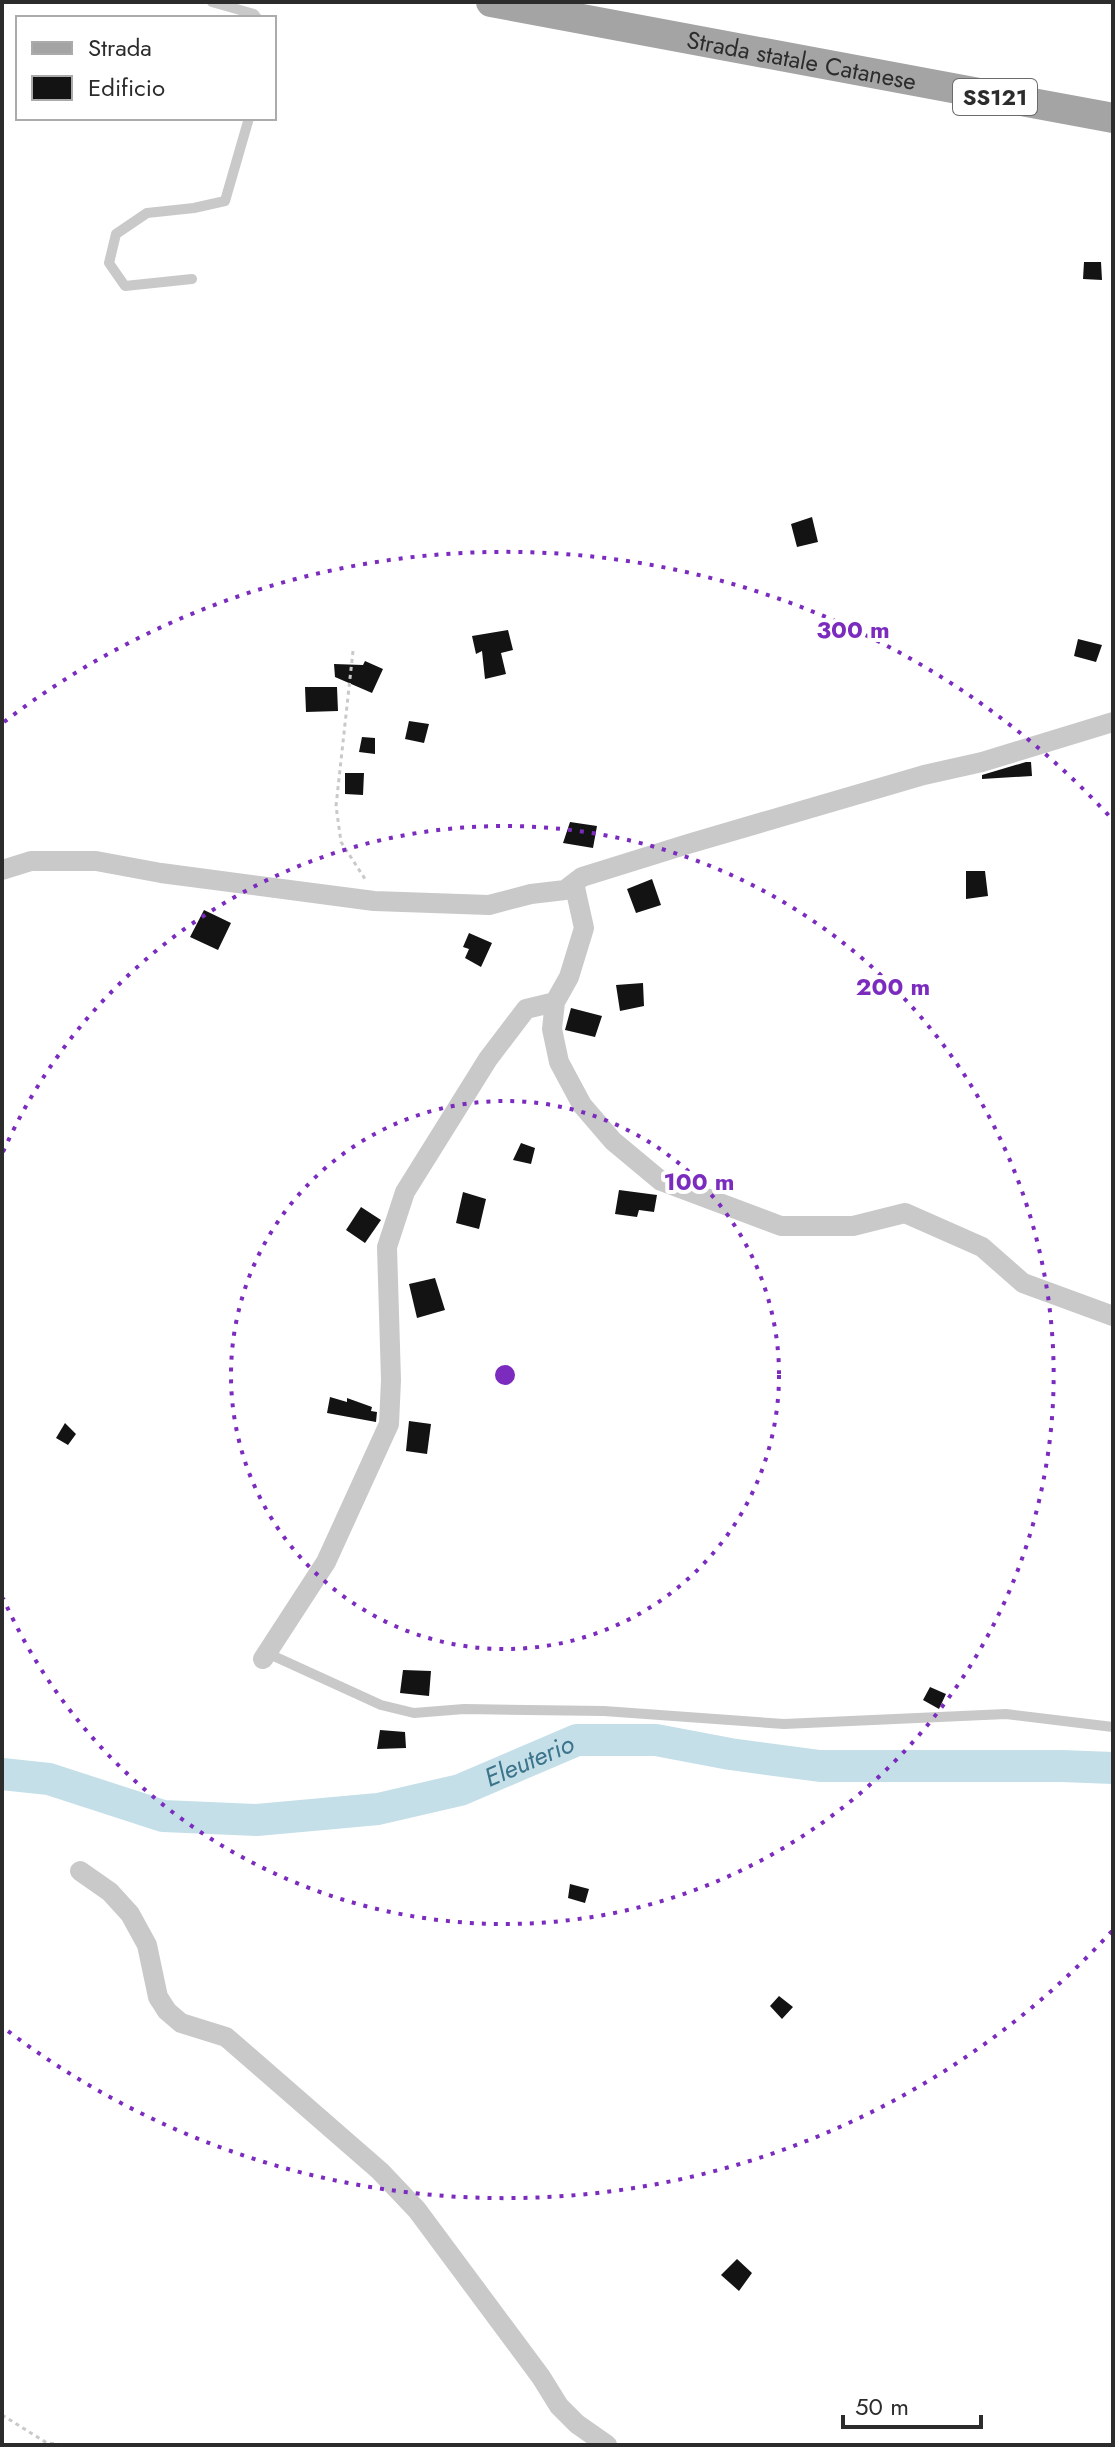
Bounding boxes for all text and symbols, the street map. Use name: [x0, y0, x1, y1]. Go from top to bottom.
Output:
legend: [16, 16, 276, 120]
street label: Strada statale Catanese: [684, 21, 919, 98]
text: Strada: [88, 30, 152, 65]
text: Edificio: [88, 70, 165, 105]
road number: SS121: [953, 79, 1037, 115]
text: 300 m: [816, 612, 890, 647]
text: 200 m: [856, 969, 930, 1004]
text: 100 m: [664, 1164, 734, 1199]
centre of rings: [491, 1361, 519, 1389]
water label: Eleuterio: [478, 1724, 580, 1796]
scale bar: [843, 2379, 981, 2429]
text: 50 m: [855, 2389, 909, 2424]

